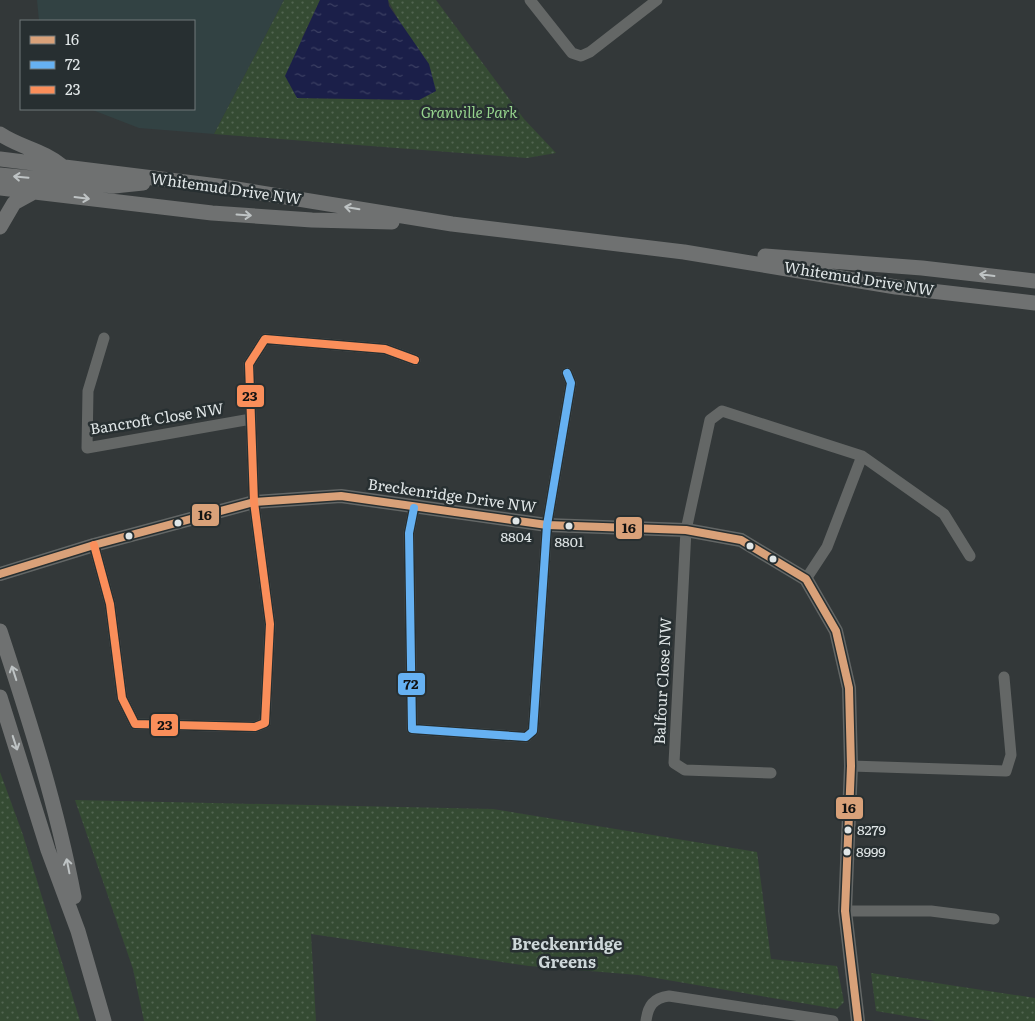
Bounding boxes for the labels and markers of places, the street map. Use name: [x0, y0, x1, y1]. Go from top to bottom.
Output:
marker: 8804: [511, 516, 521, 526]
unlabelled marker: [173, 518, 183, 528]
marker: 8801: [564, 521, 574, 531]
place label: 8804: [500, 526, 532, 546]
unlabelled marker: [124, 531, 134, 541]
place label: 8801: [554, 531, 584, 551]
unlabelled marker: [745, 541, 755, 551]
unlabelled marker: [768, 554, 778, 564]
place label: 8279: [857, 819, 886, 839]
marker: 8279: [843, 825, 853, 835]
place label: 8999: [856, 841, 886, 861]
marker: 8999: [842, 847, 852, 857]

